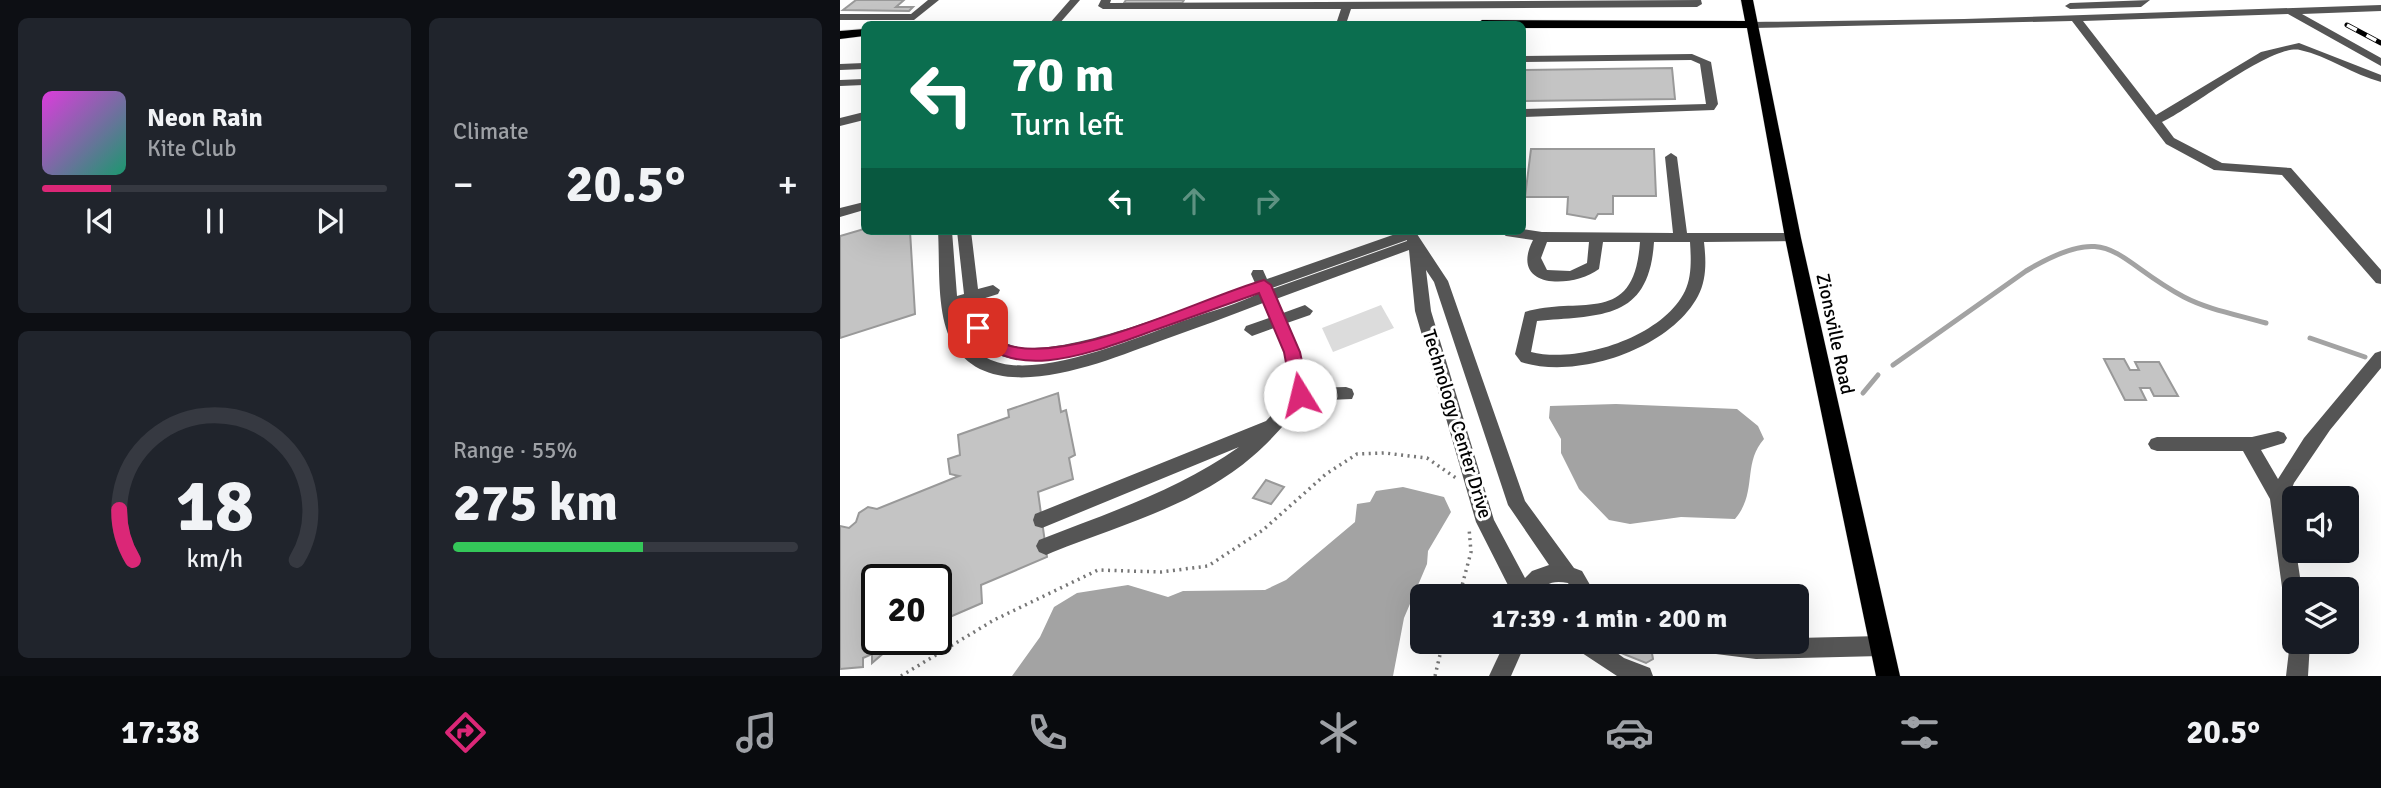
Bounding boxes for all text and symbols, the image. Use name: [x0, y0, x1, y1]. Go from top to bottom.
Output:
text: 70 m: [1011, 45, 1114, 105]
icon: left: [896, 49, 987, 140]
text: Neon Rain: [147, 102, 263, 134]
text: Turn left: [1011, 105, 1124, 144]
text: Climate: [453, 117, 529, 146]
text: Kite Club: [147, 134, 236, 163]
text: 20.5°: [566, 152, 685, 216]
text: −: [453, 161, 474, 208]
text: +: [777, 161, 798, 208]
icon: left: [1102, 182, 1140, 220]
icon: ahead: [1175, 182, 1213, 220]
icon: right: [1248, 182, 1286, 220]
icon: previous: [81, 202, 119, 240]
icon: pause: [196, 202, 234, 240]
icon: next: [311, 202, 349, 240]
street label: Zionsville Road: [1810, 271, 1860, 397]
pin: [948, 298, 1008, 358]
icon: arrive: [959, 309, 997, 347]
street label: Technology Center Drive: [1417, 327, 1497, 521]
position arrow: [1263, 358, 1337, 432]
text: Range · 55%: [453, 436, 577, 465]
text: 18: [175, 463, 254, 552]
text: 275 km: [453, 471, 618, 535]
map controls: [2282, 486, 2359, 654]
button: sound: [2282, 486, 2359, 563]
text: km/h: [186, 543, 243, 574]
speed limit sign: 20: [861, 564, 952, 655]
button: layers: [2282, 577, 2359, 654]
text: 17:39 · 1 min · 200 m: [1492, 603, 1727, 635]
icon: directions: [441, 708, 490, 757]
icon: music: [732, 708, 781, 757]
icon: phone: [1023, 708, 1072, 757]
icon: climate: [1314, 708, 1363, 757]
icon: car: [1605, 708, 1654, 757]
icon: filters: [1895, 708, 1944, 757]
text: 17:38: [121, 713, 199, 752]
text: 20.5°: [2186, 713, 2260, 752]

